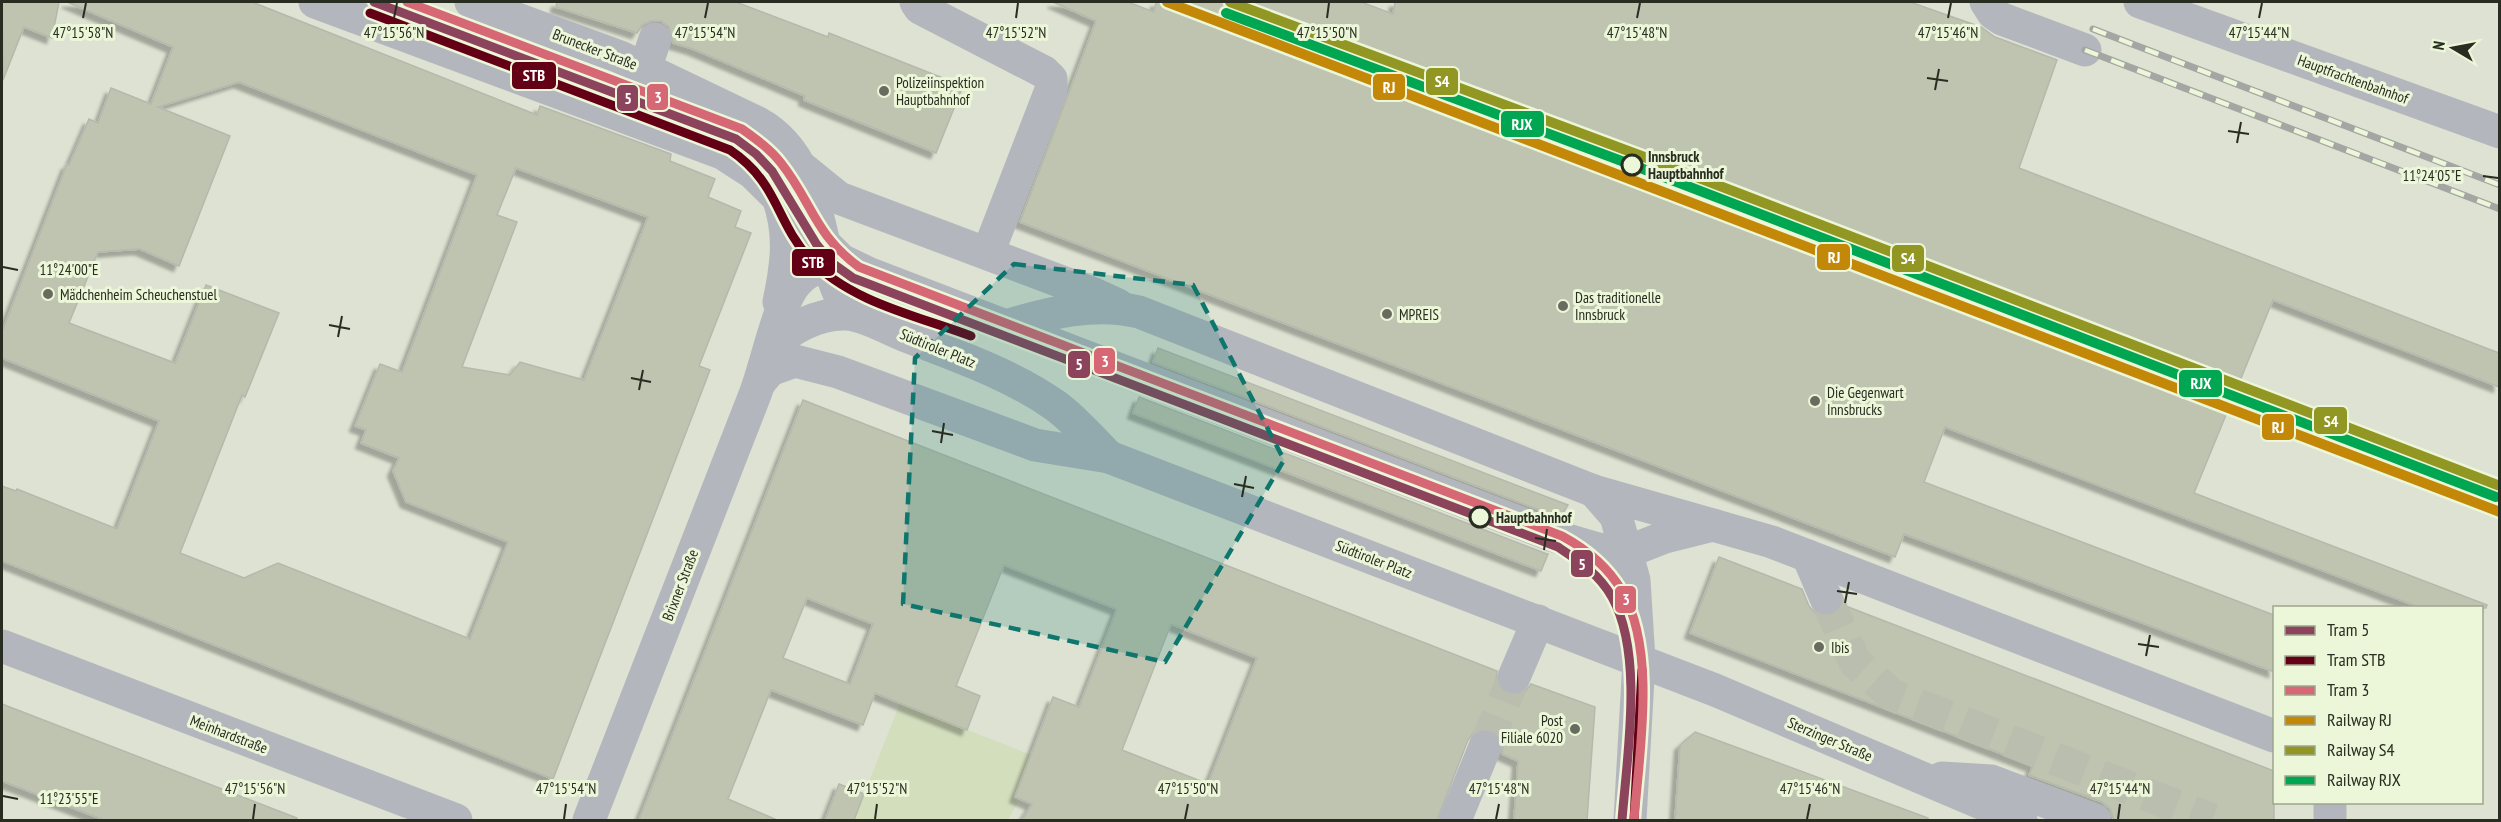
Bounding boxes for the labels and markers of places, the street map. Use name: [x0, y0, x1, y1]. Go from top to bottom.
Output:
place label: Polizeiinspektion Hauptbahnhof: [896, 73, 984, 109]
marker: Polizeiinspektion Hauptbahnhof: [877, 84, 891, 98]
place label: Innsbruck Hauptbahnhof: [1648, 147, 1725, 183]
marker: Innsbruck Hauptbahnhof: [1621, 154, 1643, 176]
place label: Mädchenheim Scheuchenstuel: [60, 285, 217, 304]
marker: Mädchenheim Scheuchenstuel: [41, 287, 55, 301]
place label: Das traditionelle Innsbruck: [1575, 288, 1661, 324]
marker: Das traditionelle Innsbruck: [1556, 299, 1570, 313]
place label: MPREIS: [1399, 305, 1439, 324]
marker: MPREIS: [1380, 307, 1394, 321]
place label: Die Gegenwart Innsbrucks: [1827, 383, 1904, 419]
marker: Die Gegenwart Innsbrucks: [1808, 394, 1822, 408]
marker: Hauptbahnhof: [1469, 506, 1491, 528]
place label: Hauptbahnhof: [1496, 508, 1573, 527]
place label: Ibis: [1831, 638, 1849, 657]
marker: Ibis: [1812, 640, 1826, 654]
place label: Post Filiale 6020: [1501, 711, 1563, 747]
marker: Post Filiale 6020: [1568, 722, 1582, 736]

